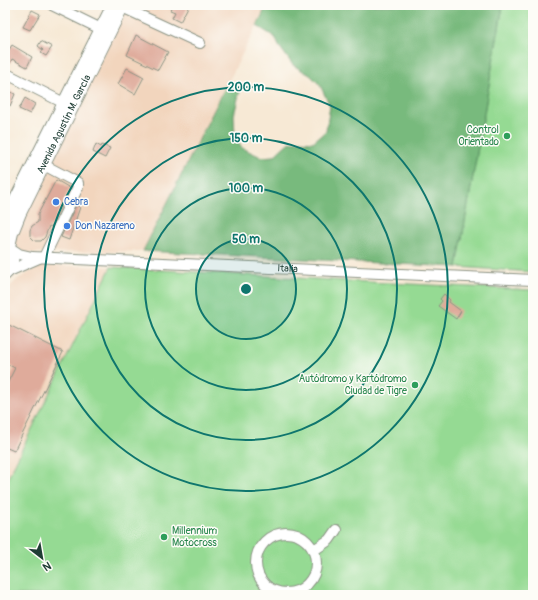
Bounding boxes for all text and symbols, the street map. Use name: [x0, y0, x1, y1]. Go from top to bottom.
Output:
street label: Avenida Agustín M. García: [34, 72, 94, 176]
text: 200 m: [228, 80, 265, 95]
place label: Control Orientado: [458, 124, 500, 148]
text: 150 m: [230, 131, 263, 146]
marker: Control Orientado: [502, 131, 512, 141]
text: 100 m: [229, 181, 264, 196]
place label: Cebra: [64, 196, 89, 208]
marker: Cebra: [51, 197, 61, 207]
place label: Don Nazareno: [75, 220, 136, 232]
marker: Don Nazareno: [62, 221, 72, 231]
text: 50 m: [232, 232, 260, 247]
street label: Italia: [277, 262, 298, 275]
centre of rings: [239, 282, 253, 296]
place label: Autódromo y Kartódromo Ciudad de Tigre: [299, 373, 408, 397]
marker: Autódromo y Kartódromo Ciudad de Tigre: [410, 380, 420, 390]
place label: Millennium Motocross: [172, 525, 217, 549]
marker: Millennium Motocross: [159, 532, 169, 542]
north arrow: [22, 538, 62, 578]
text: N: [40, 559, 53, 574]

